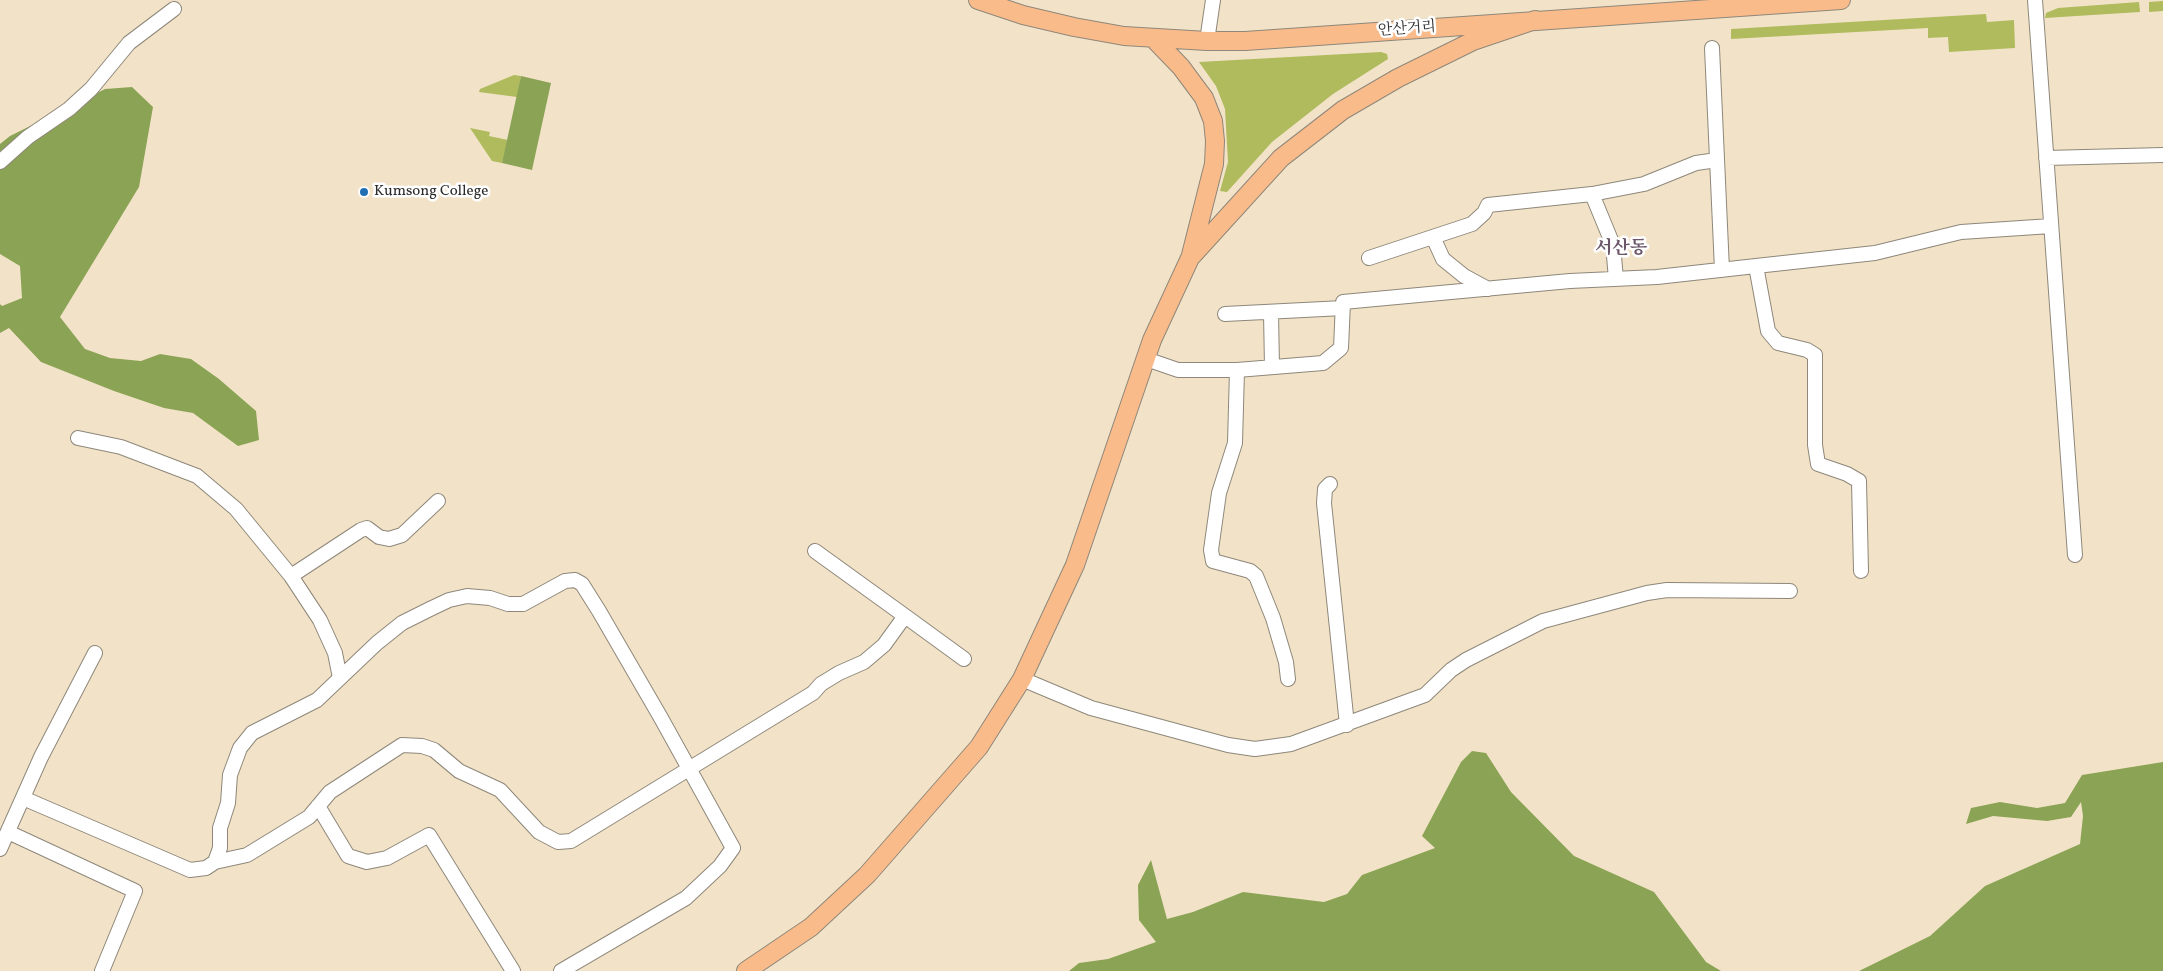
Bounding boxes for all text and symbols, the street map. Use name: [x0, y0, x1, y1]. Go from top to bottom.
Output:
street label: 안산거리: [1377, 19, 1437, 41]
place label: Kumsong College: [374, 183, 488, 201]
marker: Kumsong College: [358, 186, 370, 198]
district label: 서산동: [1595, 239, 1647, 261]

